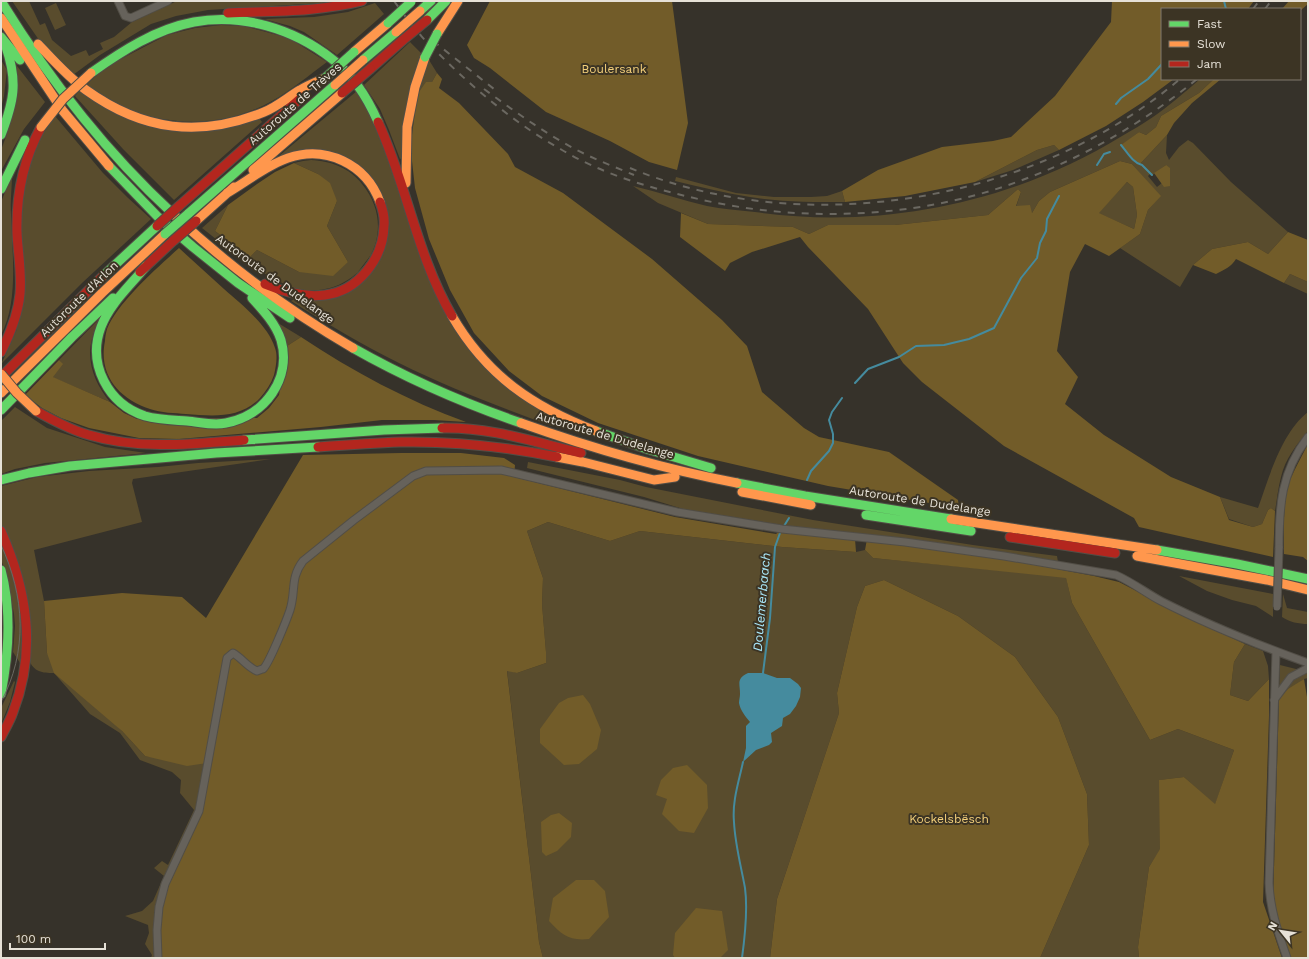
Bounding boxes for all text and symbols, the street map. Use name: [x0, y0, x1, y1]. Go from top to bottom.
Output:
legend: [1161, 8, 1301, 80]
text: Fast: [1197, 17, 1222, 31]
text: Slow: [1197, 37, 1225, 51]
text: Jam: [1197, 57, 1222, 71]
street label: Autoroute de Trèves: [246, 60, 344, 148]
park label: Boulersank: [581, 62, 647, 76]
street label: Autoroute de Dudelange: [213, 231, 337, 327]
street label: Autoroute d'Arlon: [37, 258, 121, 340]
street label: Autoroute de Dudelange: [534, 409, 676, 461]
street label: Autoroute de Dudelange: [848, 483, 992, 519]
water label: Doulemerbaach: [750, 552, 773, 652]
park label: Kockelsbësch: [909, 812, 989, 826]
north arrow: [1261, 911, 1301, 951]
text: N: [1265, 919, 1280, 933]
scale bar: [10, 925, 105, 951]
text: 100 m: [16, 932, 51, 946]

